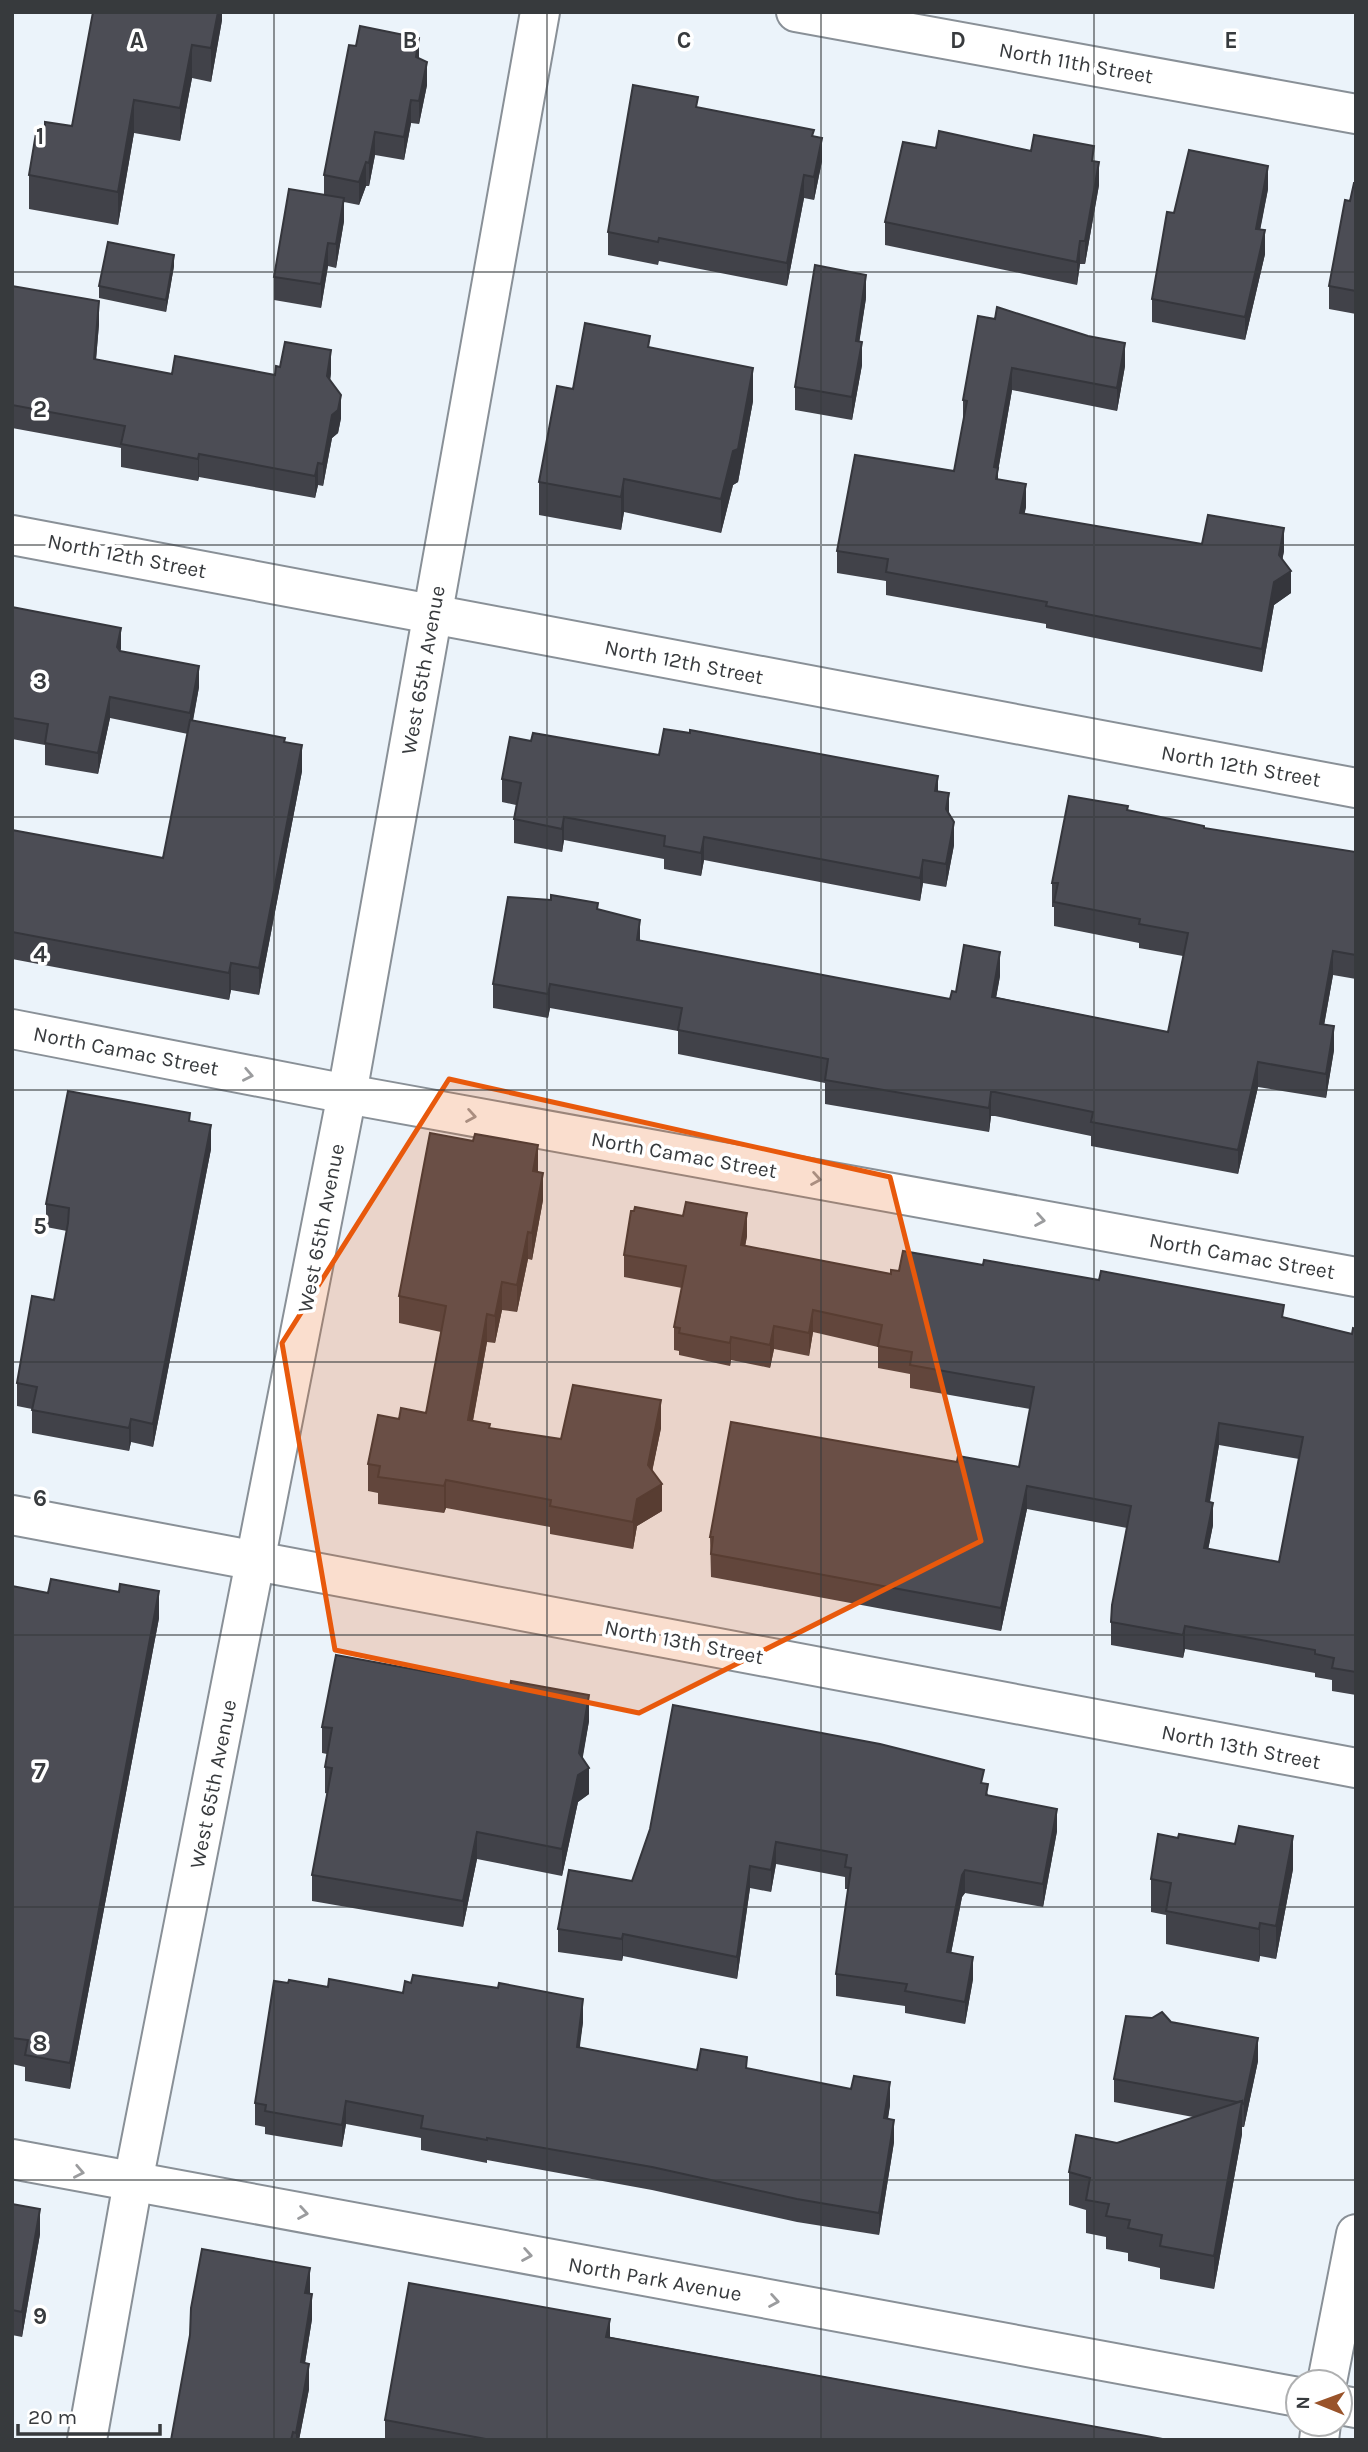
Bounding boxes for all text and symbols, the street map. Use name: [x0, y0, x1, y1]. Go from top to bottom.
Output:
text: A: [130, 27, 144, 54]
text: B: [403, 27, 417, 54]
text: C: [677, 27, 691, 54]
text: D: [950, 27, 966, 54]
text: E: [1224, 27, 1238, 54]
street label: North 11th Street: [997, 38, 1155, 88]
text: 1: [36, 123, 44, 150]
text: 2: [33, 396, 47, 423]
street label: North 12th Street: [46, 529, 209, 583]
street label: West 65th Avenue: [396, 584, 450, 756]
street label: North 12th Street: [603, 635, 766, 689]
text: 3: [33, 668, 47, 695]
street label: North 12th Street: [1159, 740, 1323, 792]
text: 4: [33, 941, 47, 968]
street label: North Camac Street: [31, 1021, 221, 1081]
one-way arrow: [242, 1066, 254, 1081]
one-way arrow: [465, 1108, 477, 1123]
street label: North Camac Street: [589, 1127, 779, 1183]
street label: West 65th Avenue: [293, 1142, 349, 1314]
one-way arrow: [810, 1171, 822, 1186]
one-way arrow: [1034, 1211, 1046, 1226]
text: 5: [33, 1213, 47, 1240]
street label: North Camac Street: [1147, 1228, 1337, 1284]
text: 6: [33, 1485, 47, 1512]
street label: North 13th Street: [602, 1615, 766, 1669]
street label: West 65th Avenue: [185, 1698, 241, 1870]
street label: North 13th Street: [1159, 1720, 1323, 1774]
text: 7: [34, 1758, 46, 1785]
text: 8: [33, 2030, 47, 2057]
one-way arrow: [73, 2163, 85, 2178]
one-way arrow: [297, 2205, 309, 2220]
one-way arrow: [521, 2247, 533, 2262]
street label: North Park Avenue: [566, 2252, 744, 2306]
one-way arrow: [768, 2292, 780, 2307]
text: 9: [33, 2303, 47, 2330]
north arrow: [1284, 2368, 1354, 2438]
scale bar: [18, 2392, 159, 2436]
text: N: [1292, 2396, 1314, 2410]
text: 20 m: [28, 2405, 77, 2429]

